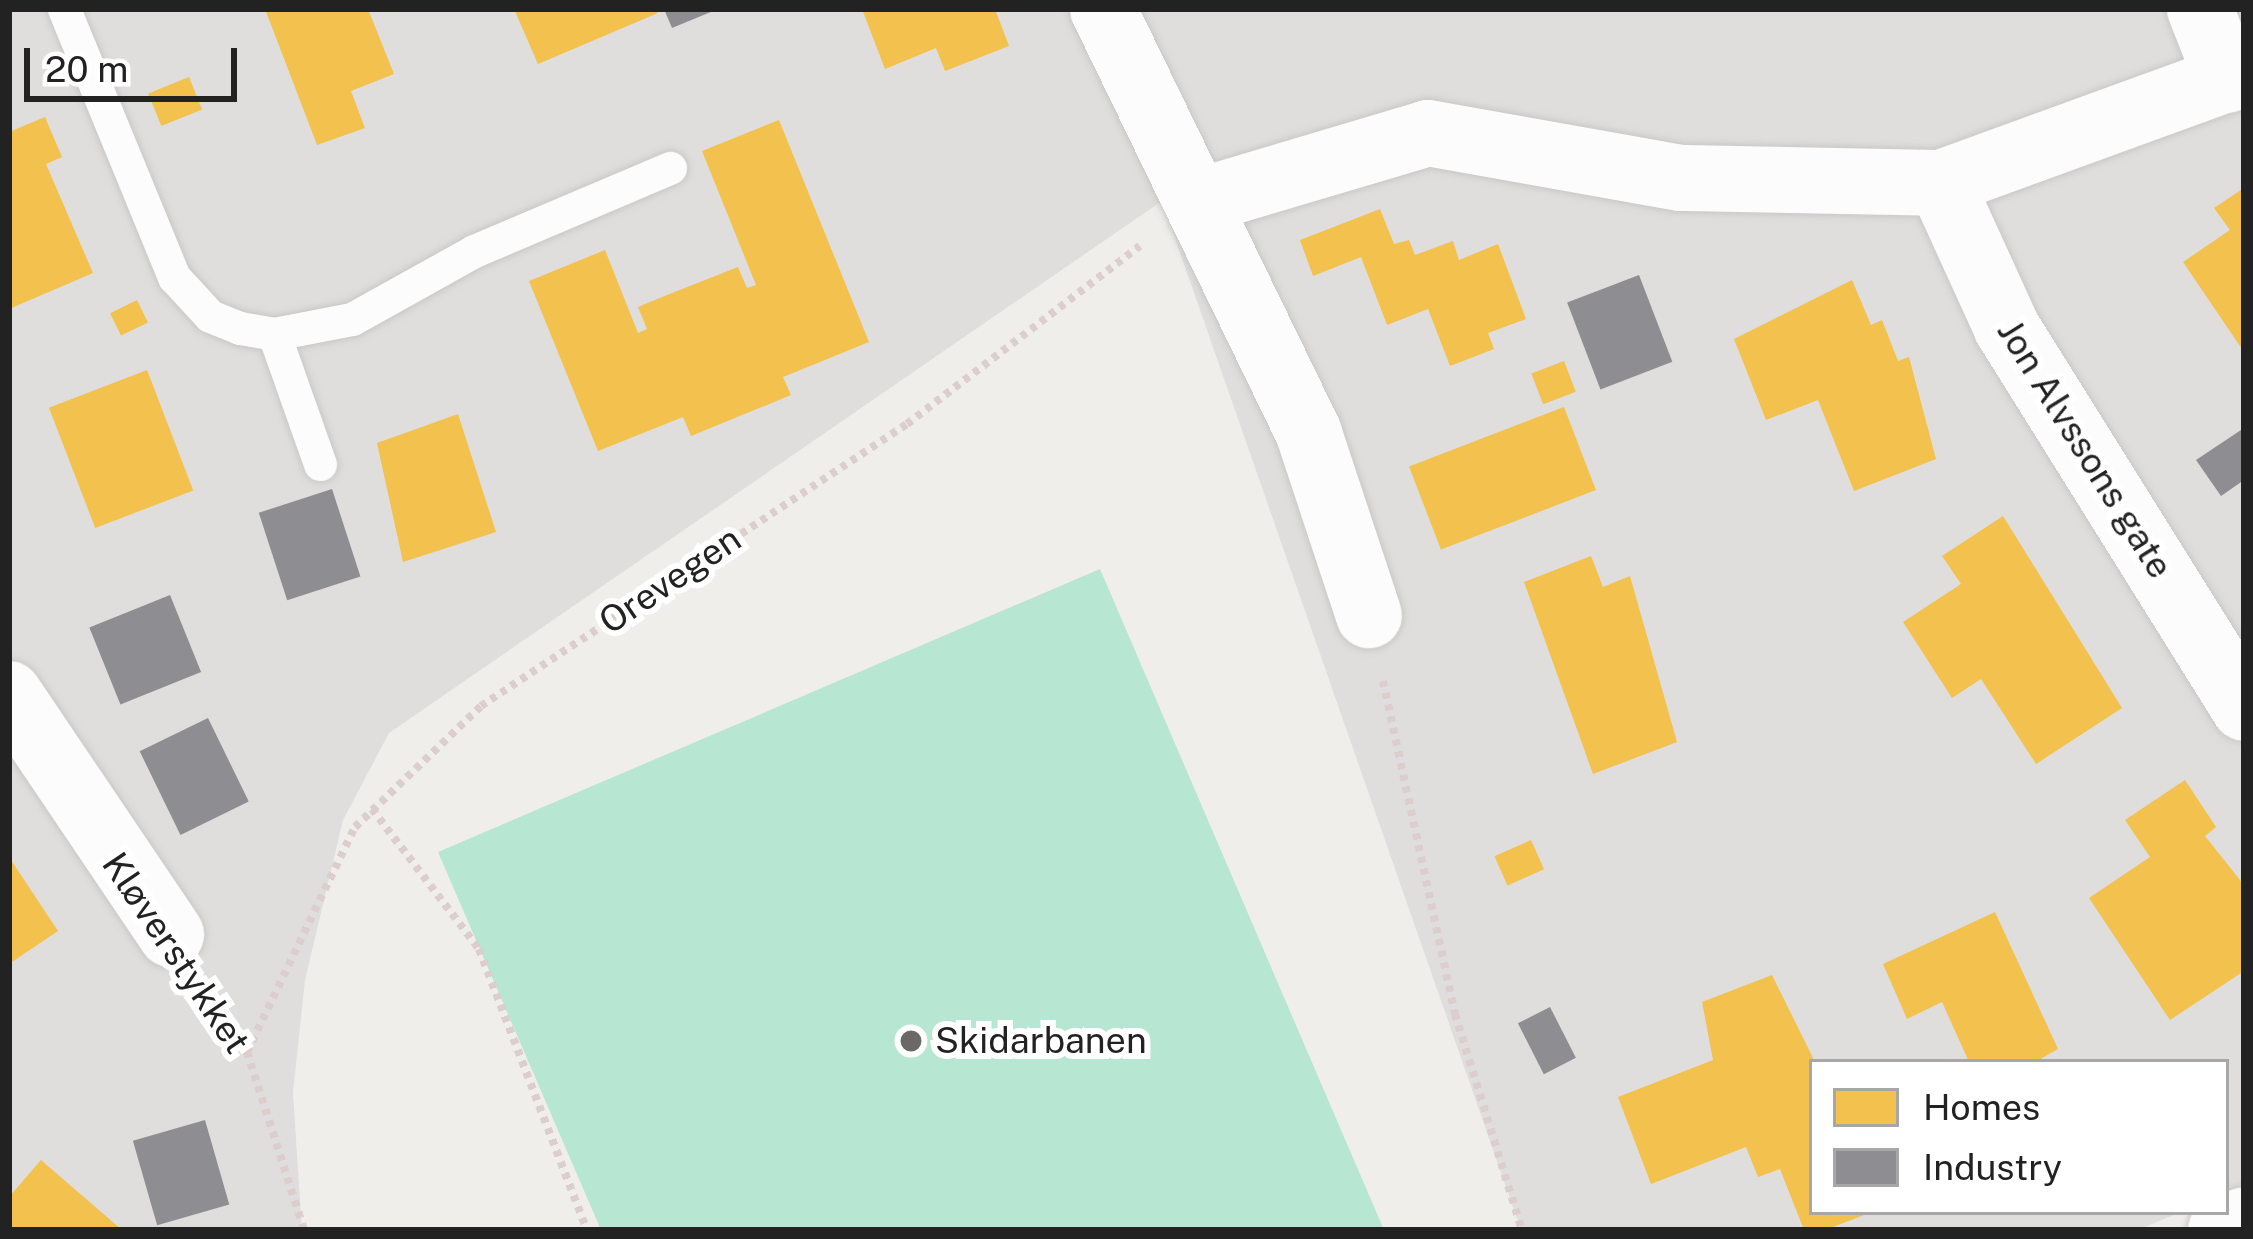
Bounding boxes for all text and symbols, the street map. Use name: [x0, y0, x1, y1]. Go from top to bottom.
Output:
scale bar: [30, 24, 243, 98]
text: 20 m: [45, 48, 128, 90]
street label: Jon Alvssons gate: [1988, 312, 2182, 586]
street label: Orevegen: [591, 517, 749, 643]
street label: Kløverstykket: [93, 844, 259, 1062]
place label: Skidarbanen: [935, 1019, 1147, 1063]
marker: Skidarbanen: [898, 1028, 924, 1054]
legend: [1809, 1059, 2229, 1215]
text: Homes: [1923, 1086, 2040, 1128]
text: Industry: [1923, 1146, 2062, 1188]

